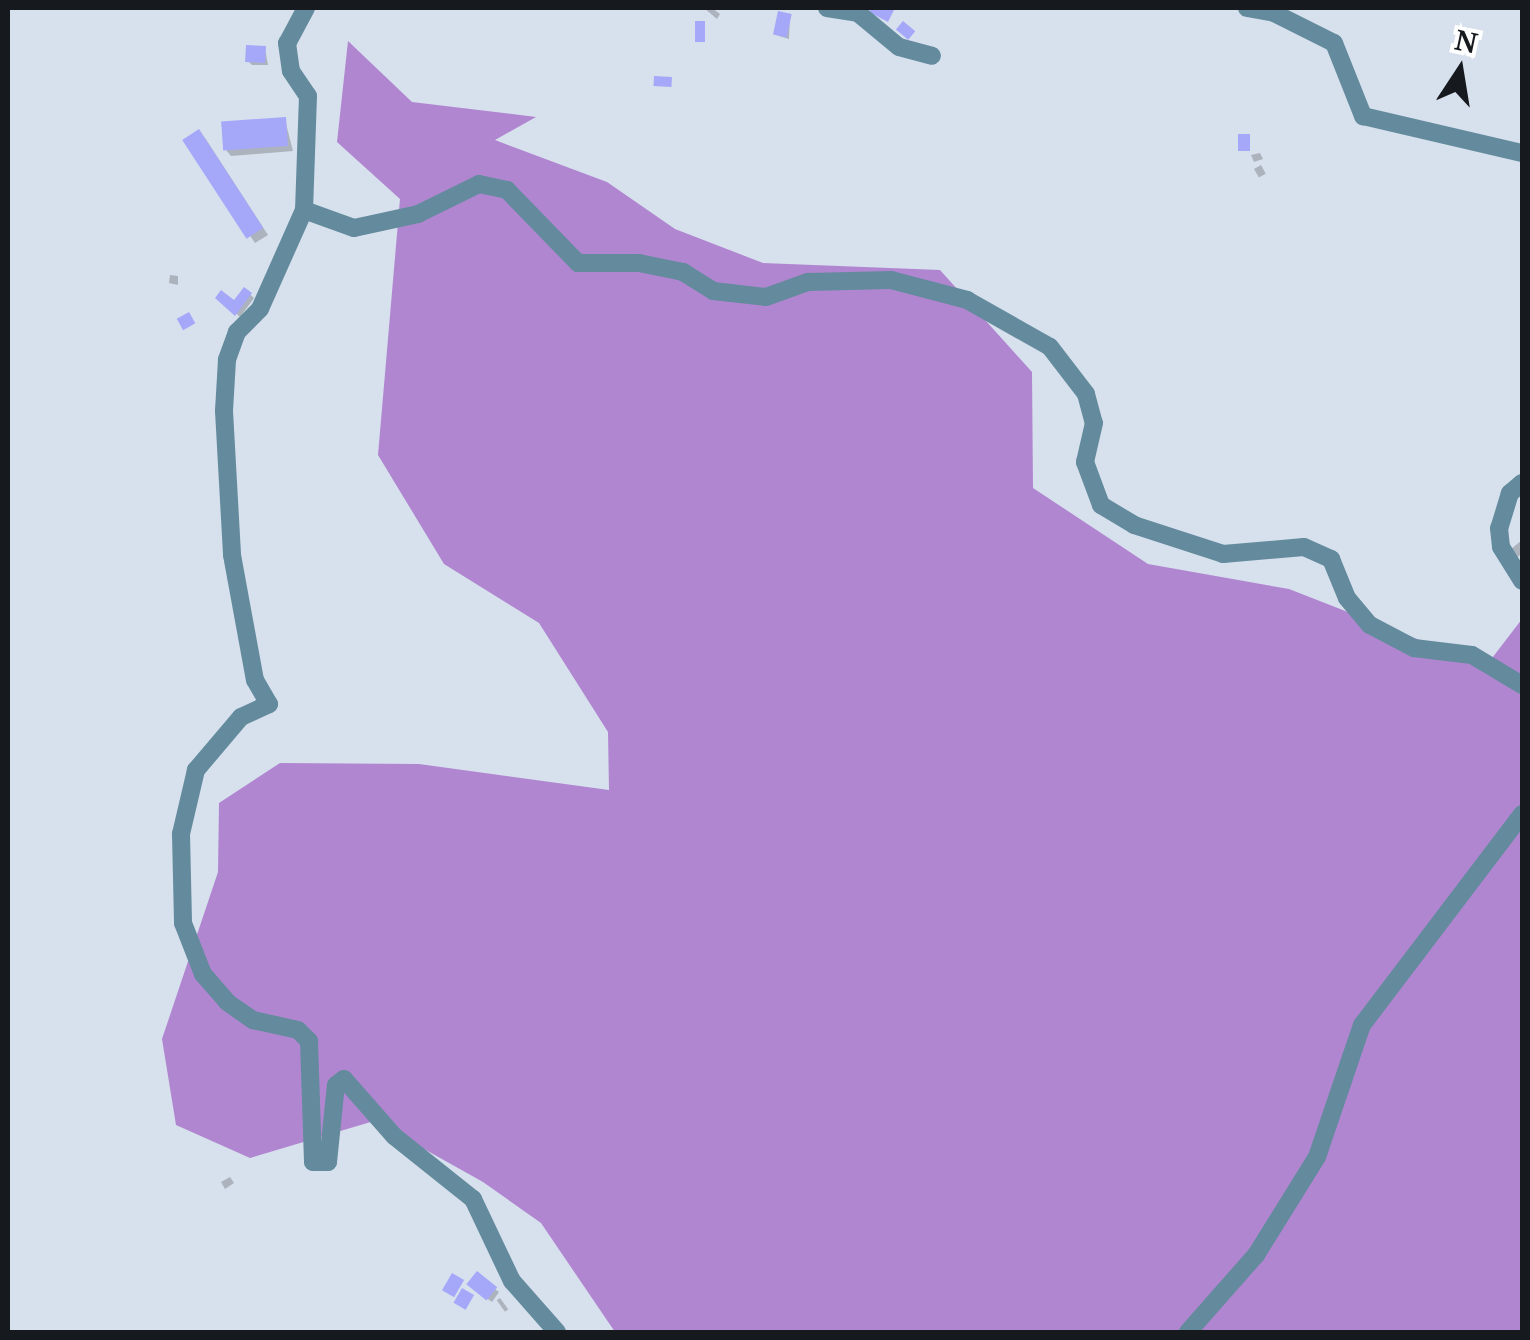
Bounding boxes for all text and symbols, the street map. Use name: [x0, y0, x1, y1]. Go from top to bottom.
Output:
north arrow: [1410, 20, 1510, 120]
text: N: [1451, 20, 1481, 62]

